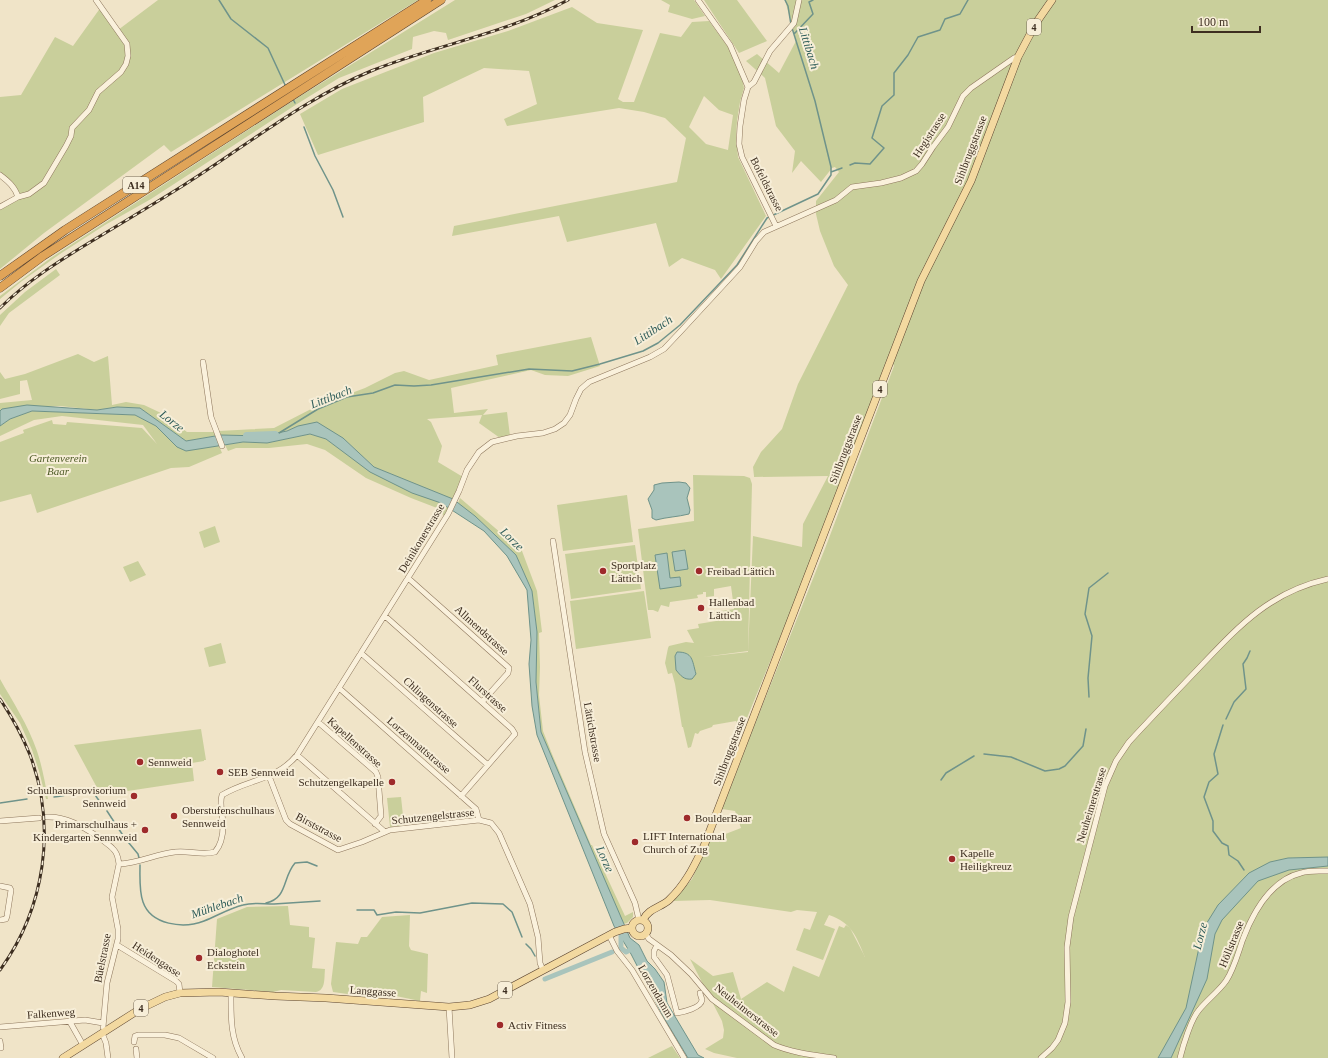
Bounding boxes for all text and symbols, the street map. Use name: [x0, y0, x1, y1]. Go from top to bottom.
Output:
scale bar: [1192, 8, 1260, 34]
text: 100 m: [1198, 15, 1229, 29]
road number: 4: [1027, 19, 1041, 35]
water label: Littibach: [796, 24, 822, 71]
street label: Hegistrasse: [910, 110, 948, 160]
street label: Sihlbruggstrasse: [951, 114, 989, 186]
street label: Bofeldstrasse: [748, 155, 786, 213]
road number: A14: [123, 177, 149, 193]
water label: Littibach: [630, 312, 675, 348]
road number: 4: [873, 381, 887, 397]
water label: Littibach: [307, 383, 354, 412]
water label: Lorze: [156, 406, 188, 435]
street label: Sihlbruggstrasse: [826, 413, 864, 485]
park label: Gartenverein Baar: [29, 452, 88, 477]
street label: Deinikonerstrasse: [396, 501, 446, 575]
water label: Lorze: [497, 524, 527, 554]
place label: Sportplatz Lättich: [611, 559, 656, 584]
place label: Freibad Lättich: [707, 565, 775, 577]
marker: Sportplatz Lättich: [598, 566, 608, 576]
marker: Freibad Lättich: [694, 566, 704, 576]
place label: Hallenbad Lättich: [709, 596, 755, 621]
street label: Allmendstrasse: [453, 603, 511, 657]
marker: Hallenbad Lättich: [696, 603, 706, 613]
street label: Chlingenstrasse: [401, 674, 461, 730]
street label: Flurstrasse: [466, 674, 510, 714]
street label: Lättichstrasse: [582, 701, 604, 763]
street label: Kapellenstrasse: [325, 714, 385, 770]
street label: Lorzenmattstrasse: [385, 714, 453, 776]
street label: Sihlbruggstrasse: [710, 715, 748, 787]
place label: Sennweid: [148, 756, 192, 768]
marker: Sennweid: [135, 757, 145, 767]
place label: SEB Sennweid: [228, 766, 295, 778]
street label: Neuheimerstrasse: [1074, 766, 1108, 844]
marker: SEB Sennweid: [215, 767, 225, 777]
place label: Schutzengelkapelle: [298, 776, 384, 788]
marker: Schutzengelkapelle: [387, 777, 397, 787]
place label: Schulhausprovisorium Sennweid: [27, 784, 126, 809]
marker: Schulhausprovisorium Sennweid: [129, 791, 139, 801]
place label: Oberstufenschulhaus Sennweid: [182, 804, 274, 829]
street label: Schutzengelstrasse: [391, 806, 475, 826]
street label: Birststrasse: [294, 810, 344, 844]
marker: Oberstufenschulhaus Sennweid: [169, 811, 179, 821]
place label: BoulderBaar: [695, 812, 752, 824]
marker: BoulderBaar: [682, 813, 692, 823]
place label: Primarschulhaus + Kindergarten Sennweid: [33, 818, 137, 843]
marker: Primarschulhaus + Kindergarten Sennweid: [140, 825, 150, 835]
place label: LIFT International Church of Zug: [643, 830, 725, 855]
marker: LIFT International Church of Zug: [630, 837, 640, 847]
water label: Lorze: [593, 843, 617, 875]
place label: Kapelle Heiligkreuz: [960, 847, 1012, 872]
marker: Kapelle Heiligkreuz: [947, 854, 957, 864]
water label: Mühlebach: [188, 891, 245, 922]
street label: Höllstrasse: [1216, 919, 1246, 969]
water label: Lorze: [1190, 920, 1210, 952]
street label: Büelstrasse: [91, 932, 113, 984]
street label: Heidengasse: [130, 939, 184, 979]
place label: Dialoghotel Eckstein: [207, 946, 259, 971]
marker: Dialoghotel Eckstein: [194, 953, 204, 963]
street label: Lorzendamm: [636, 963, 676, 1020]
street label: Neuheimerstrasse: [712, 981, 782, 1039]
road number: 4: [498, 982, 512, 998]
street label: Langgasse: [349, 983, 397, 999]
road number: 4: [134, 1000, 148, 1016]
street label: Falkenweg: [27, 1005, 76, 1021]
place label: Activ Fitness: [508, 1019, 566, 1031]
marker: Activ Fitness: [495, 1020, 505, 1030]

